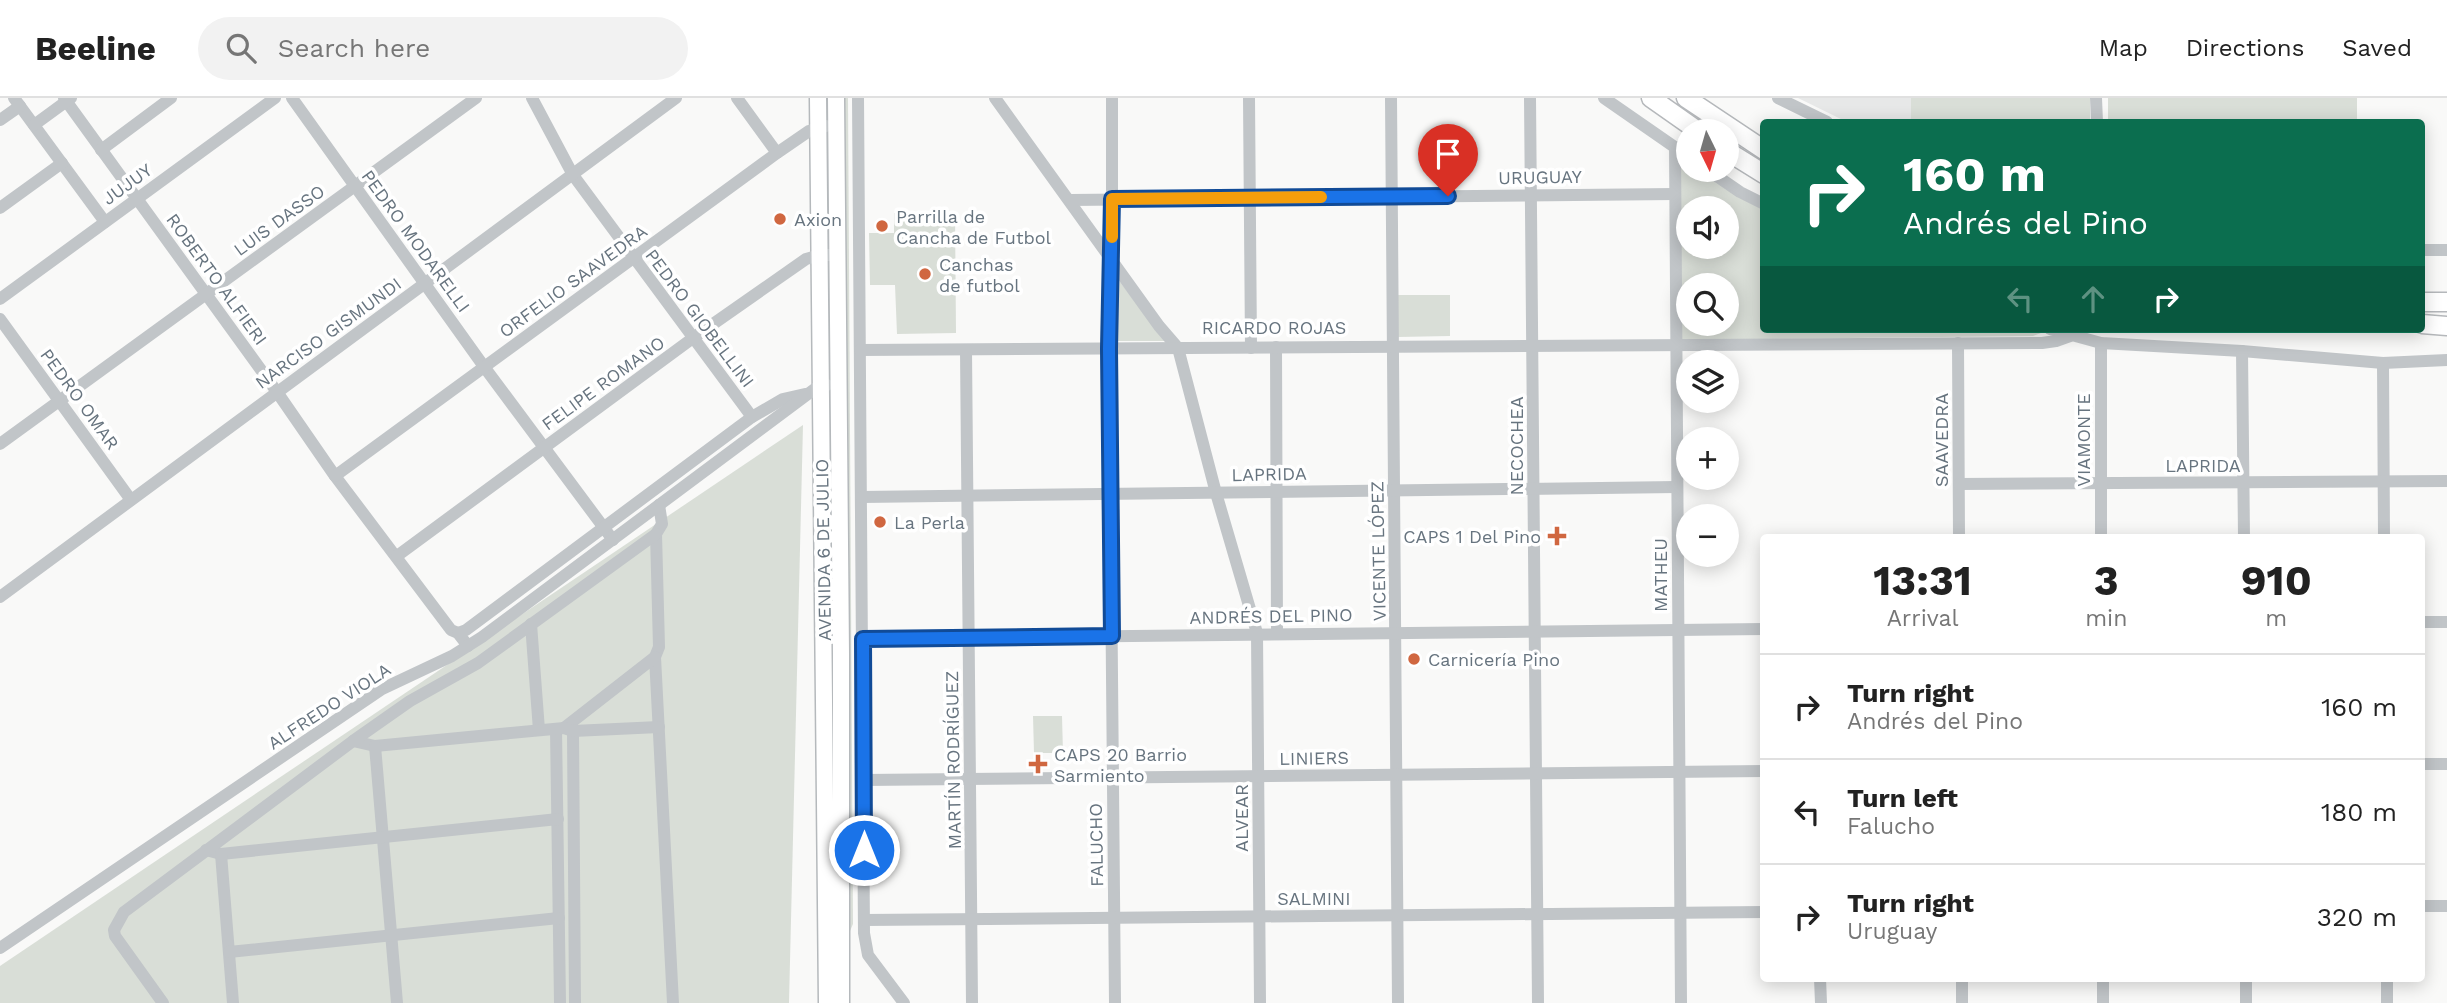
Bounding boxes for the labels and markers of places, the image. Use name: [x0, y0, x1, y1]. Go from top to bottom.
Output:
pin: [1418, 124, 1478, 196]
place label: Parrilla de Cancha de Futbol: [896, 206, 1052, 248]
place label: Axion: [794, 209, 842, 230]
marker: Axion: [772, 211, 788, 227]
marker: Parrilla de Cancha de Futbol: [874, 218, 890, 234]
place label: Canchas de futbol: [939, 254, 1020, 296]
marker: Canchas de futbol: [917, 266, 933, 282]
place label: La Perla: [894, 512, 965, 533]
marker: La Perla: [872, 514, 888, 530]
place label: CAPS 1 Del Pino: [1403, 526, 1541, 547]
marker: CAPS 1 Del Pino: [1547, 526, 1567, 546]
place label: Carnicería Pino: [1428, 649, 1560, 670]
marker: Carnicería Pino: [1406, 651, 1422, 667]
place label: CAPS 20 Barrio Sarmiento: [1054, 744, 1187, 786]
marker: CAPS 20 Barrio Sarmiento: [1028, 754, 1048, 774]

